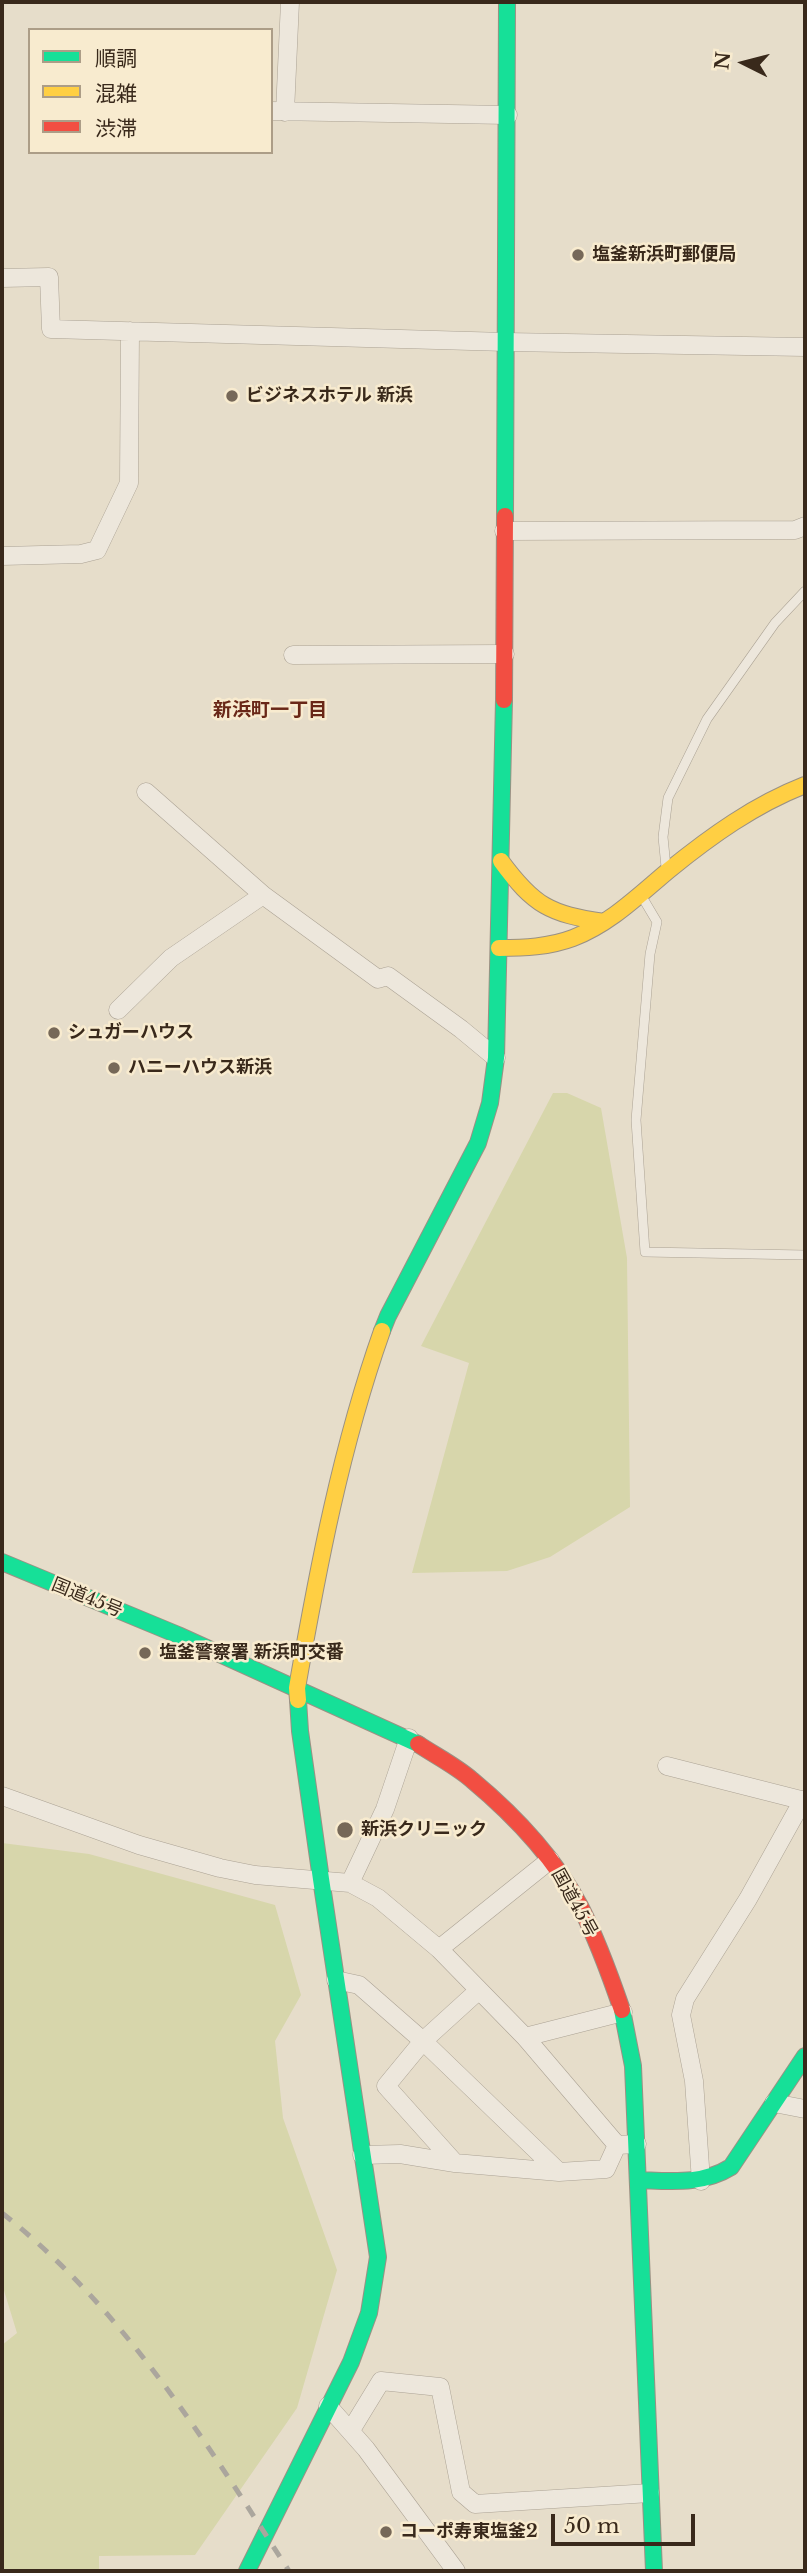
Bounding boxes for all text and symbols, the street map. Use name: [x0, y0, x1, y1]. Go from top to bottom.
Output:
legend: [28, 28, 273, 154]
north arrow: [709, 28, 779, 98]
text: 順調: [95, 46, 137, 72]
text: N: [710, 51, 735, 71]
text: 混雑: [95, 81, 137, 107]
text: 渋滞: [95, 116, 137, 142]
place label: 塩釜新浜町郵便局: [592, 244, 736, 266]
marker: 塩釜新浜町郵便局: [570, 247, 586, 263]
place label: ビジネスホテル 新浜: [246, 385, 413, 407]
marker: ビジネスホテル 新浜: [224, 388, 240, 404]
district label: 新浜町一丁目: [213, 700, 327, 722]
place label: シュガーハウス: [68, 1022, 194, 1044]
marker: シュガーハウス: [46, 1025, 62, 1041]
place label: ハニーハウス新浜: [128, 1057, 272, 1079]
marker: ハニーハウス新浜: [106, 1060, 122, 1076]
street label: 国道45号: [48, 1574, 126, 1622]
place label: 塩釜警察署 新浜町交番: [159, 1642, 344, 1664]
marker: 塩釜警察署 新浜町交番: [137, 1645, 153, 1661]
place label: 新浜クリニック: [361, 1819, 487, 1841]
marker: 新浜クリニック: [335, 1820, 355, 1840]
street label: 国道45号: [546, 1865, 602, 1941]
scale bar: [555, 2500, 698, 2544]
text: 50 m: [564, 2513, 619, 2539]
place label: コーポ寿東塩釜2: [400, 2521, 538, 2543]
marker: コーポ寿東塩釜2: [378, 2524, 394, 2540]

